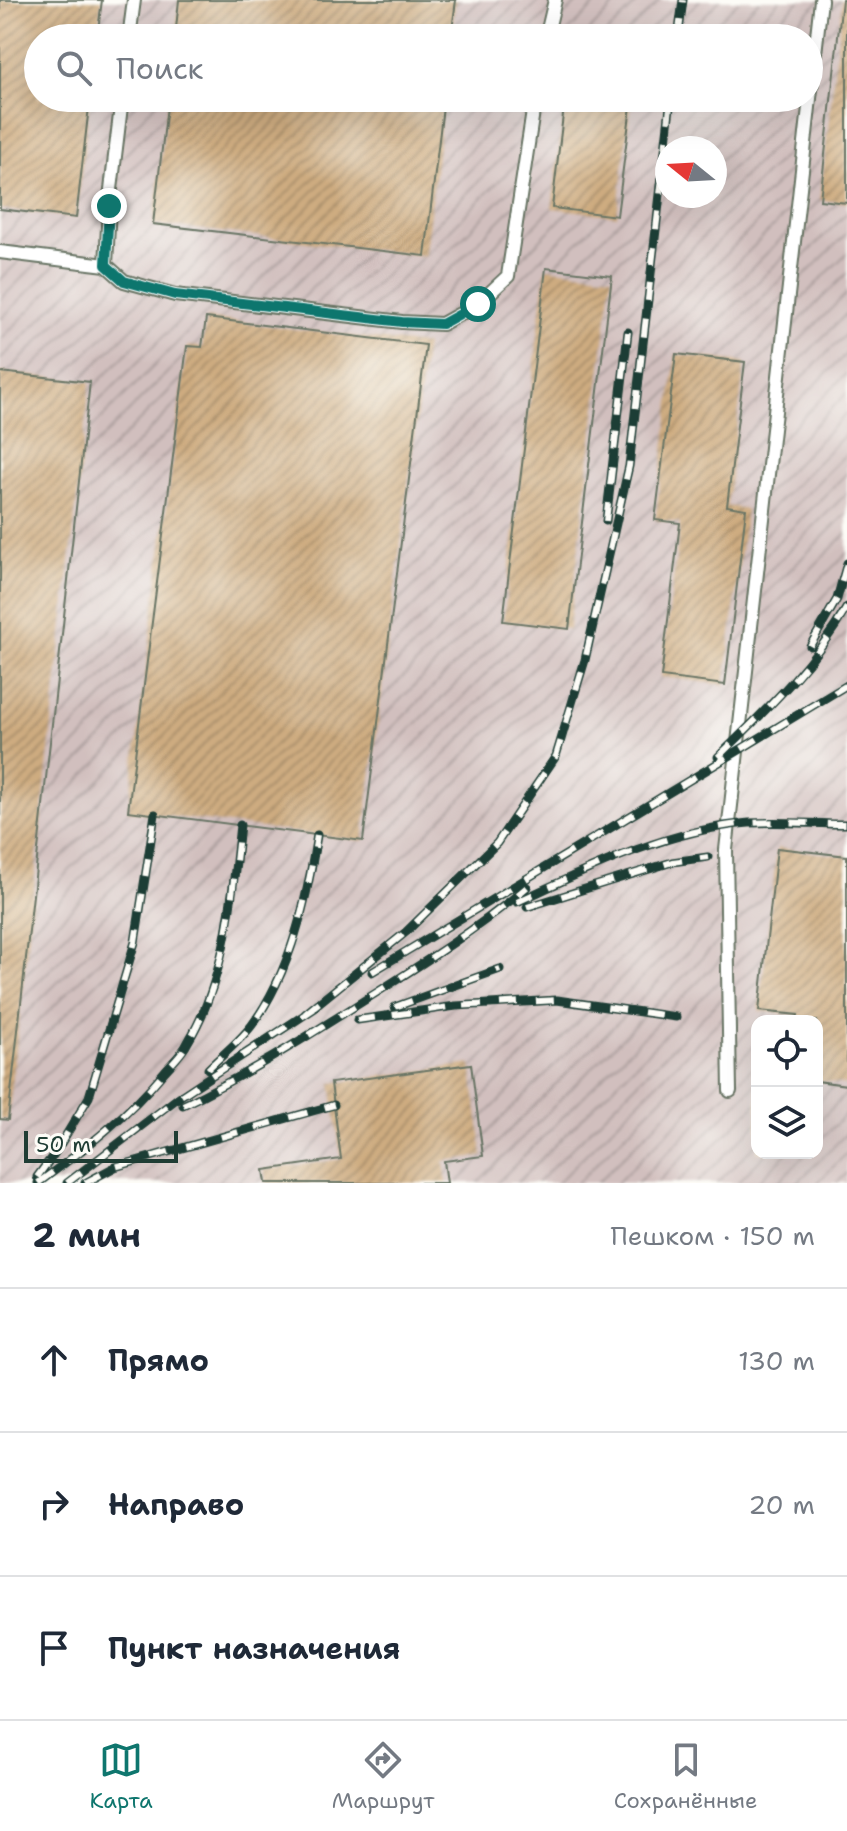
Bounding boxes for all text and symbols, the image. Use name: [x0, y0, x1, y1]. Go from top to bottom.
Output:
search box: [24, 24, 823, 112]
icon: search: [52, 46, 96, 90]
text: Поиск: [116, 48, 204, 89]
north arrow: [655, 136, 727, 208]
route end: [91, 188, 127, 224]
route start: [460, 286, 496, 322]
map controls: [751, 1015, 823, 1159]
button: locate: [751, 1015, 823, 1087]
button: layers: [751, 1087, 823, 1159]
scale bar: [24, 1127, 178, 1163]
text: 50 m: [36, 1130, 91, 1159]
text: 2 мин: [32, 1212, 141, 1258]
text: Пешком · 150 m: [611, 1218, 815, 1253]
icon: ahead: [32, 1338, 76, 1382]
text: Прямо: [108, 1340, 209, 1381]
text: 130 m: [738, 1343, 815, 1378]
icon: right: [32, 1482, 76, 1526]
text: Направо: [108, 1484, 244, 1525]
text: 20 m: [748, 1487, 815, 1522]
icon: arrive: [32, 1626, 76, 1670]
text: Пункт назначения: [108, 1628, 400, 1669]
tab: Карта: [90, 1738, 153, 1815]
tab: Маршрут: [332, 1738, 434, 1815]
tab: Сохранённые: [614, 1738, 757, 1815]

